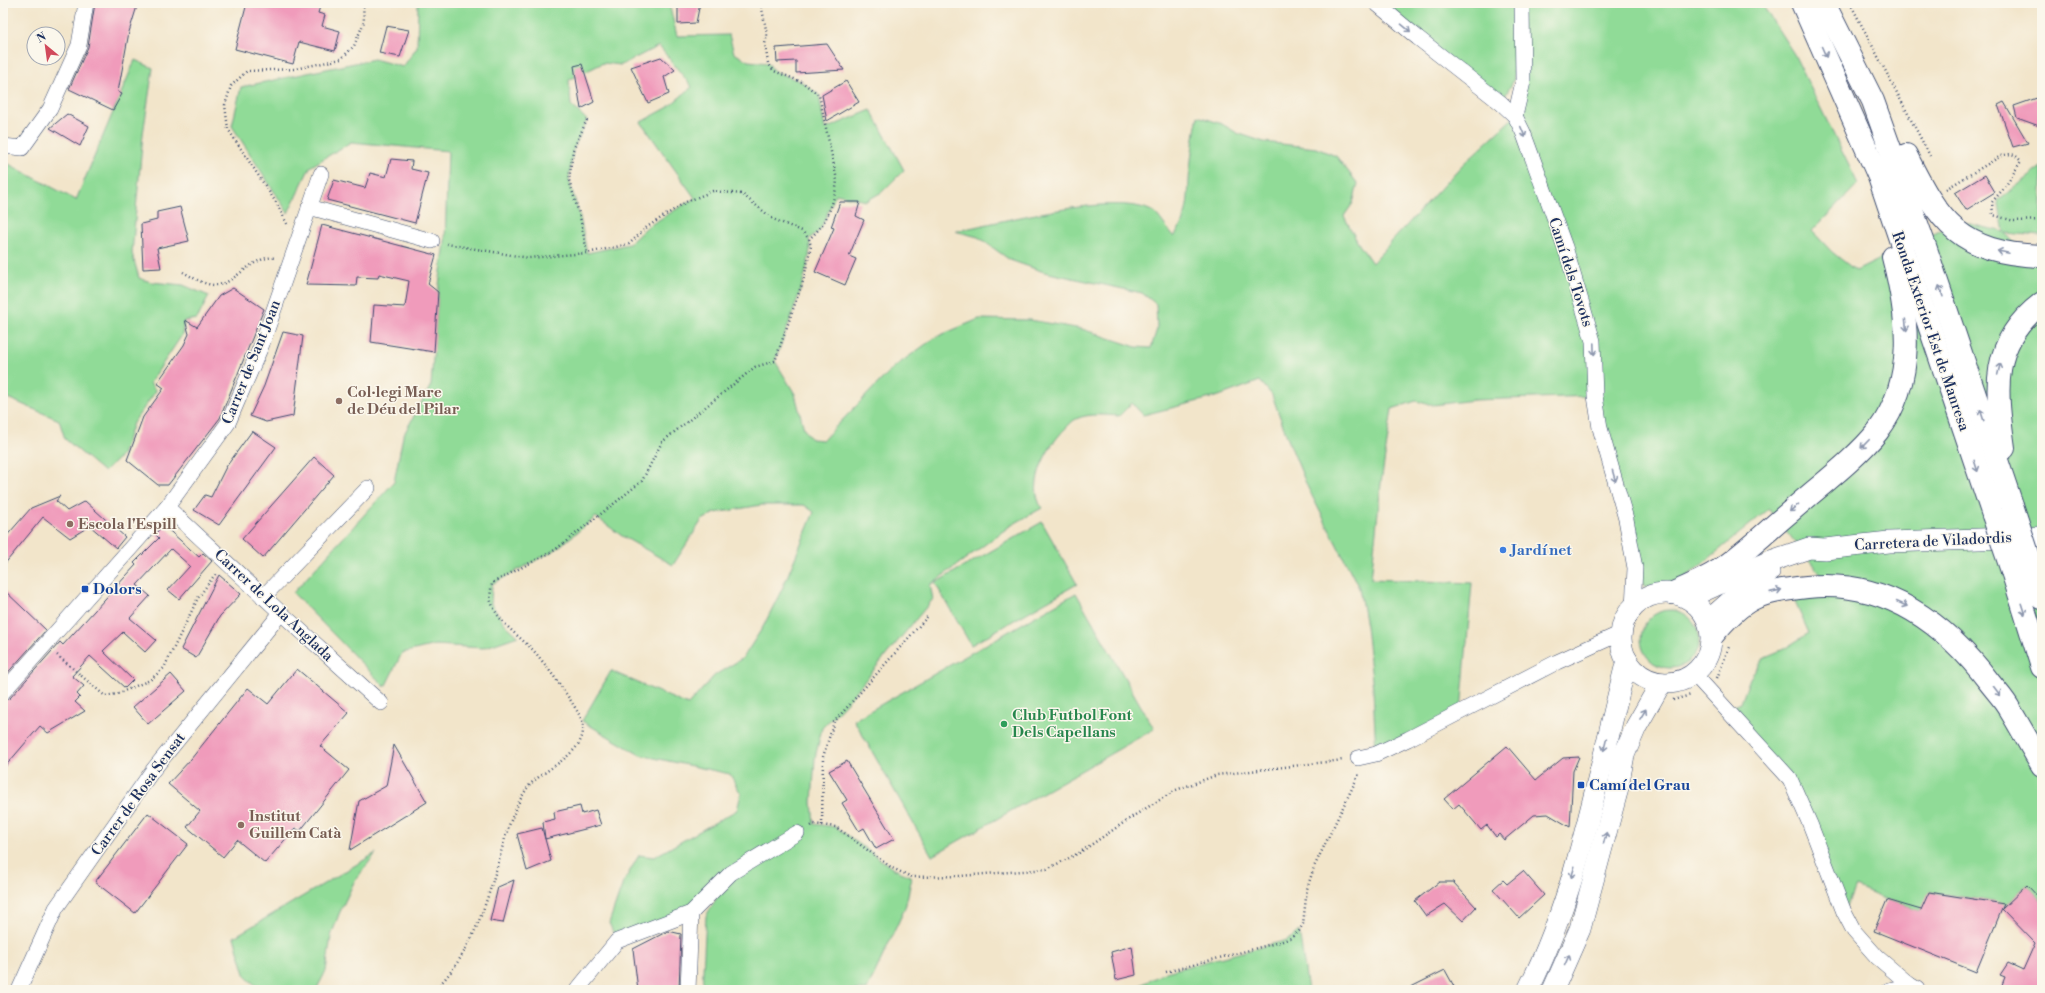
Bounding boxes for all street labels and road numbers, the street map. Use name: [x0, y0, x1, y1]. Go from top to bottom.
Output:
street label: Camí dels Tovots: [1544, 215, 1597, 329]
street label: Ronda Exterior Est de Manresa: [1887, 229, 1974, 434]
street label: Carrer de Sant Joan: [218, 297, 285, 427]
street label: Carretera de Viladordis: [1854, 528, 2012, 555]
street label: Carrer de Lola Anglada: [210, 545, 337, 666]
street label: Carrer de Rosa Sensat: [87, 728, 190, 860]

